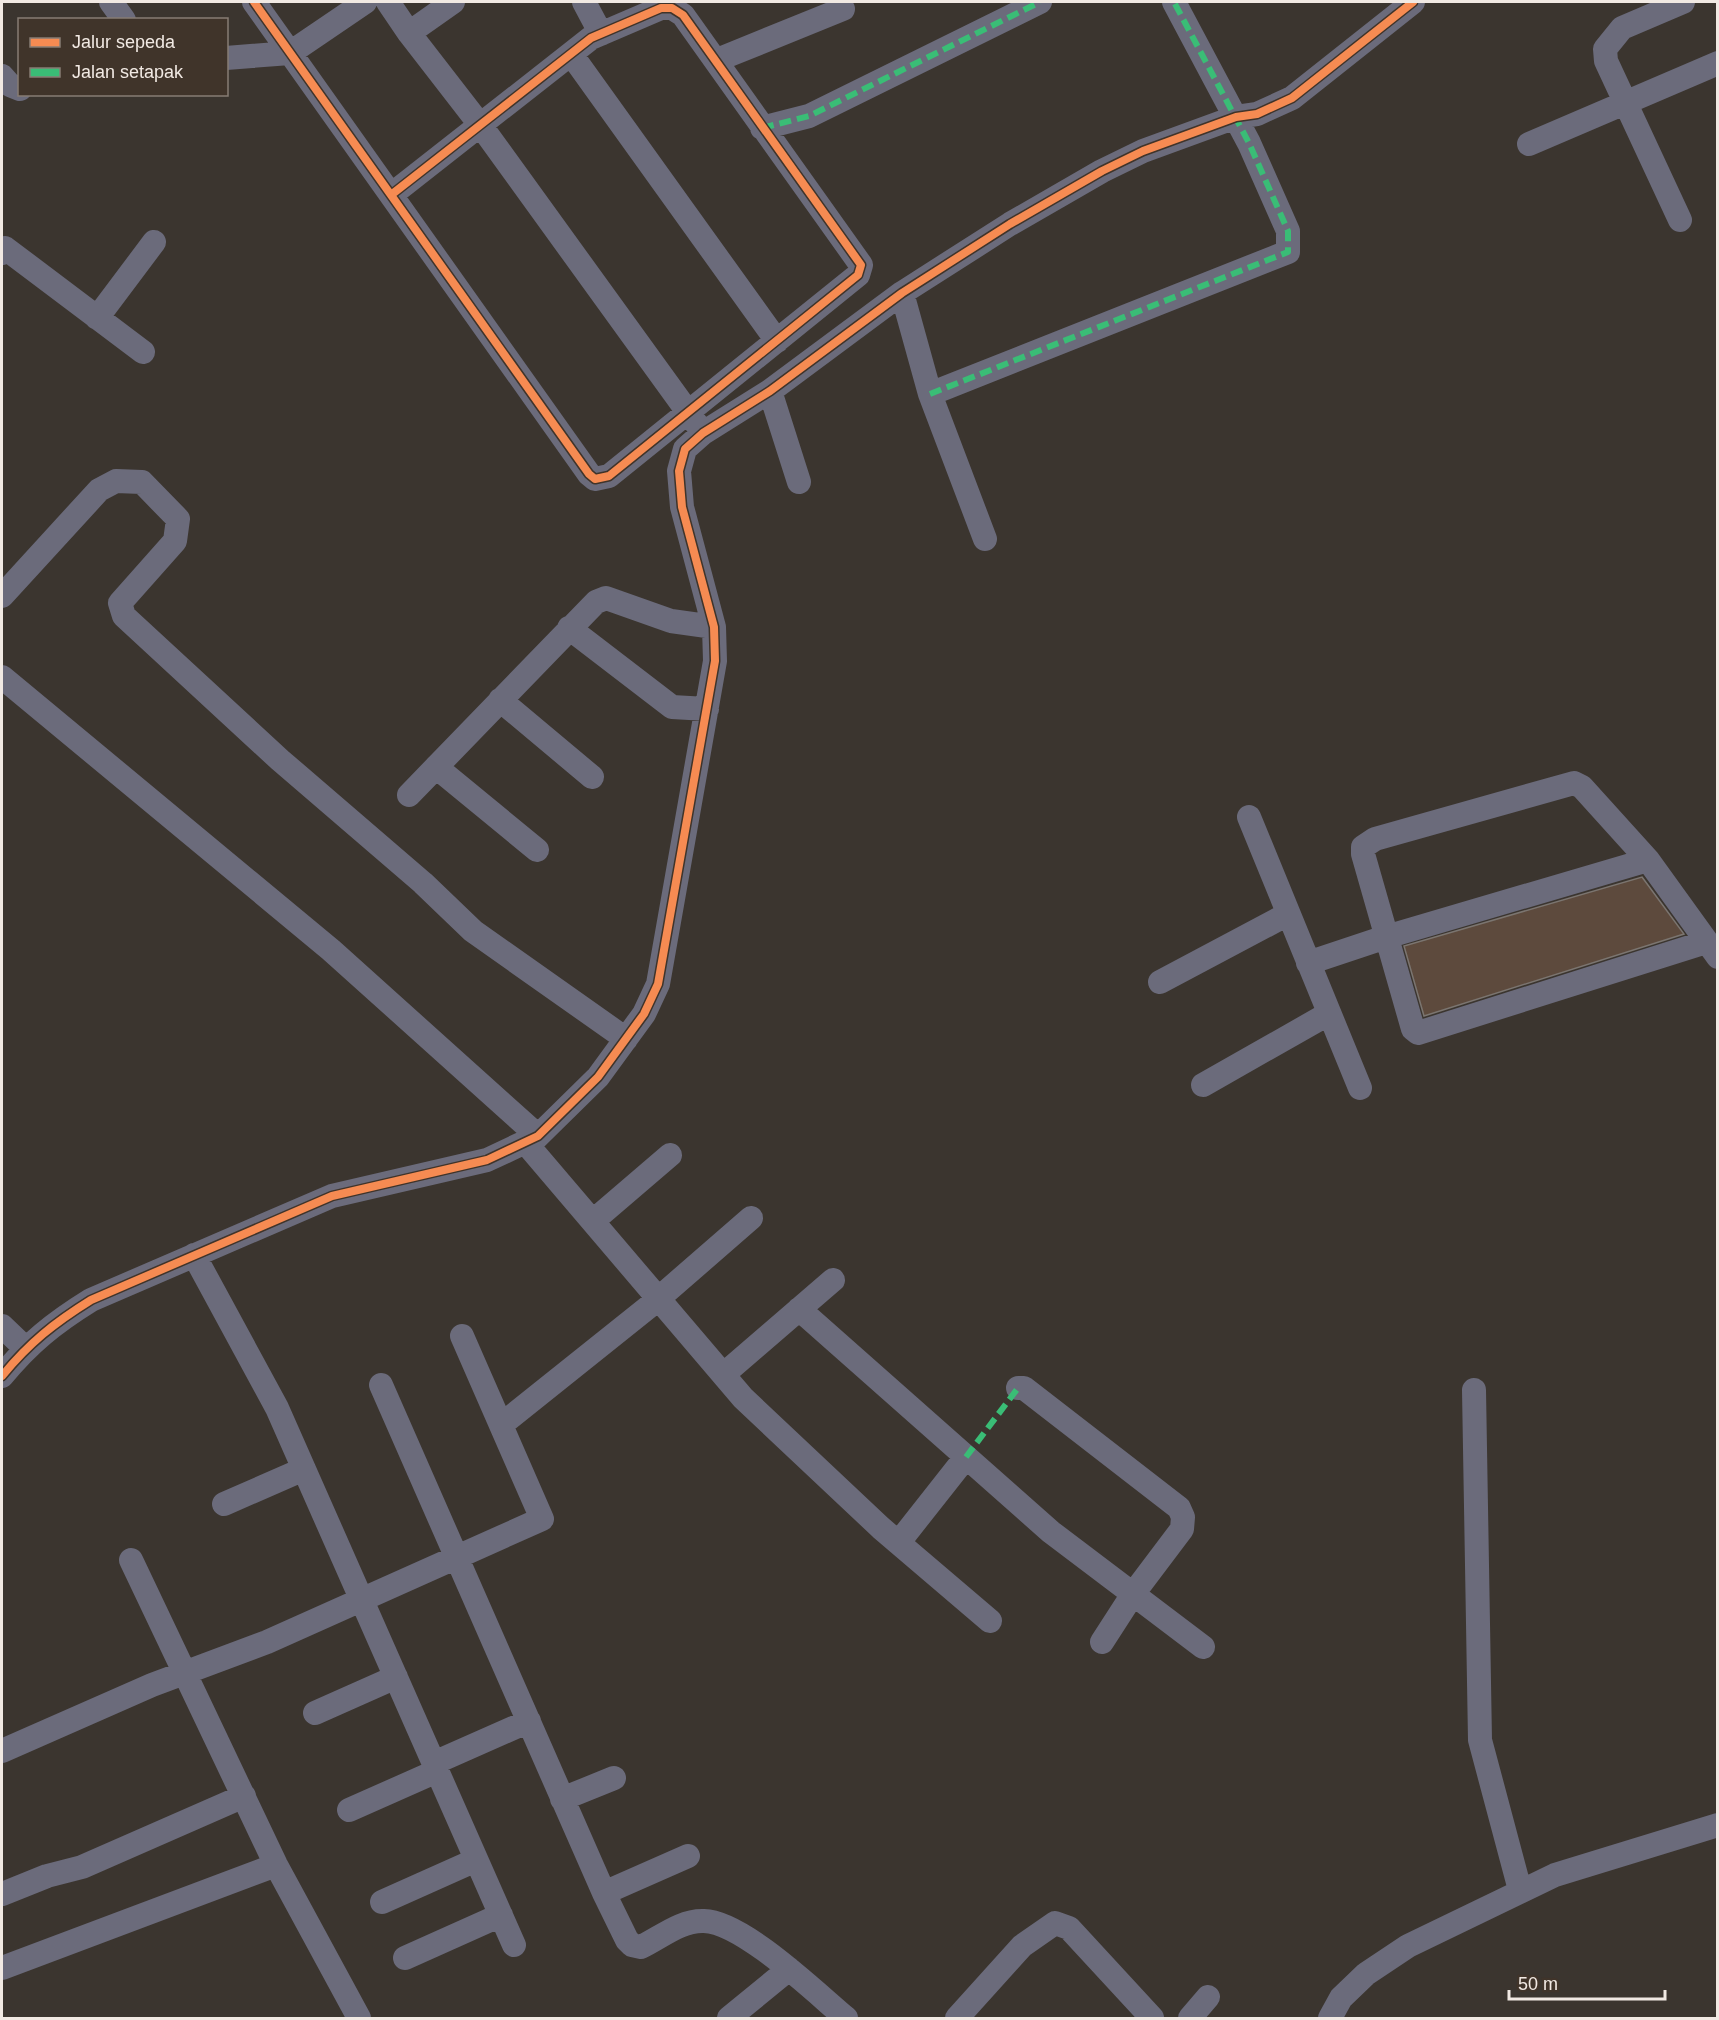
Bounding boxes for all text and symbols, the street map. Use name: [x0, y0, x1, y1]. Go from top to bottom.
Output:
legend: [18, 18, 228, 96]
text: Jalur sepeda: [72, 32, 176, 52]
text: Jalan setapak: [72, 62, 184, 82]
scale bar: [1509, 1963, 1665, 2001]
text: 50 m: [1518, 1974, 1558, 1994]

